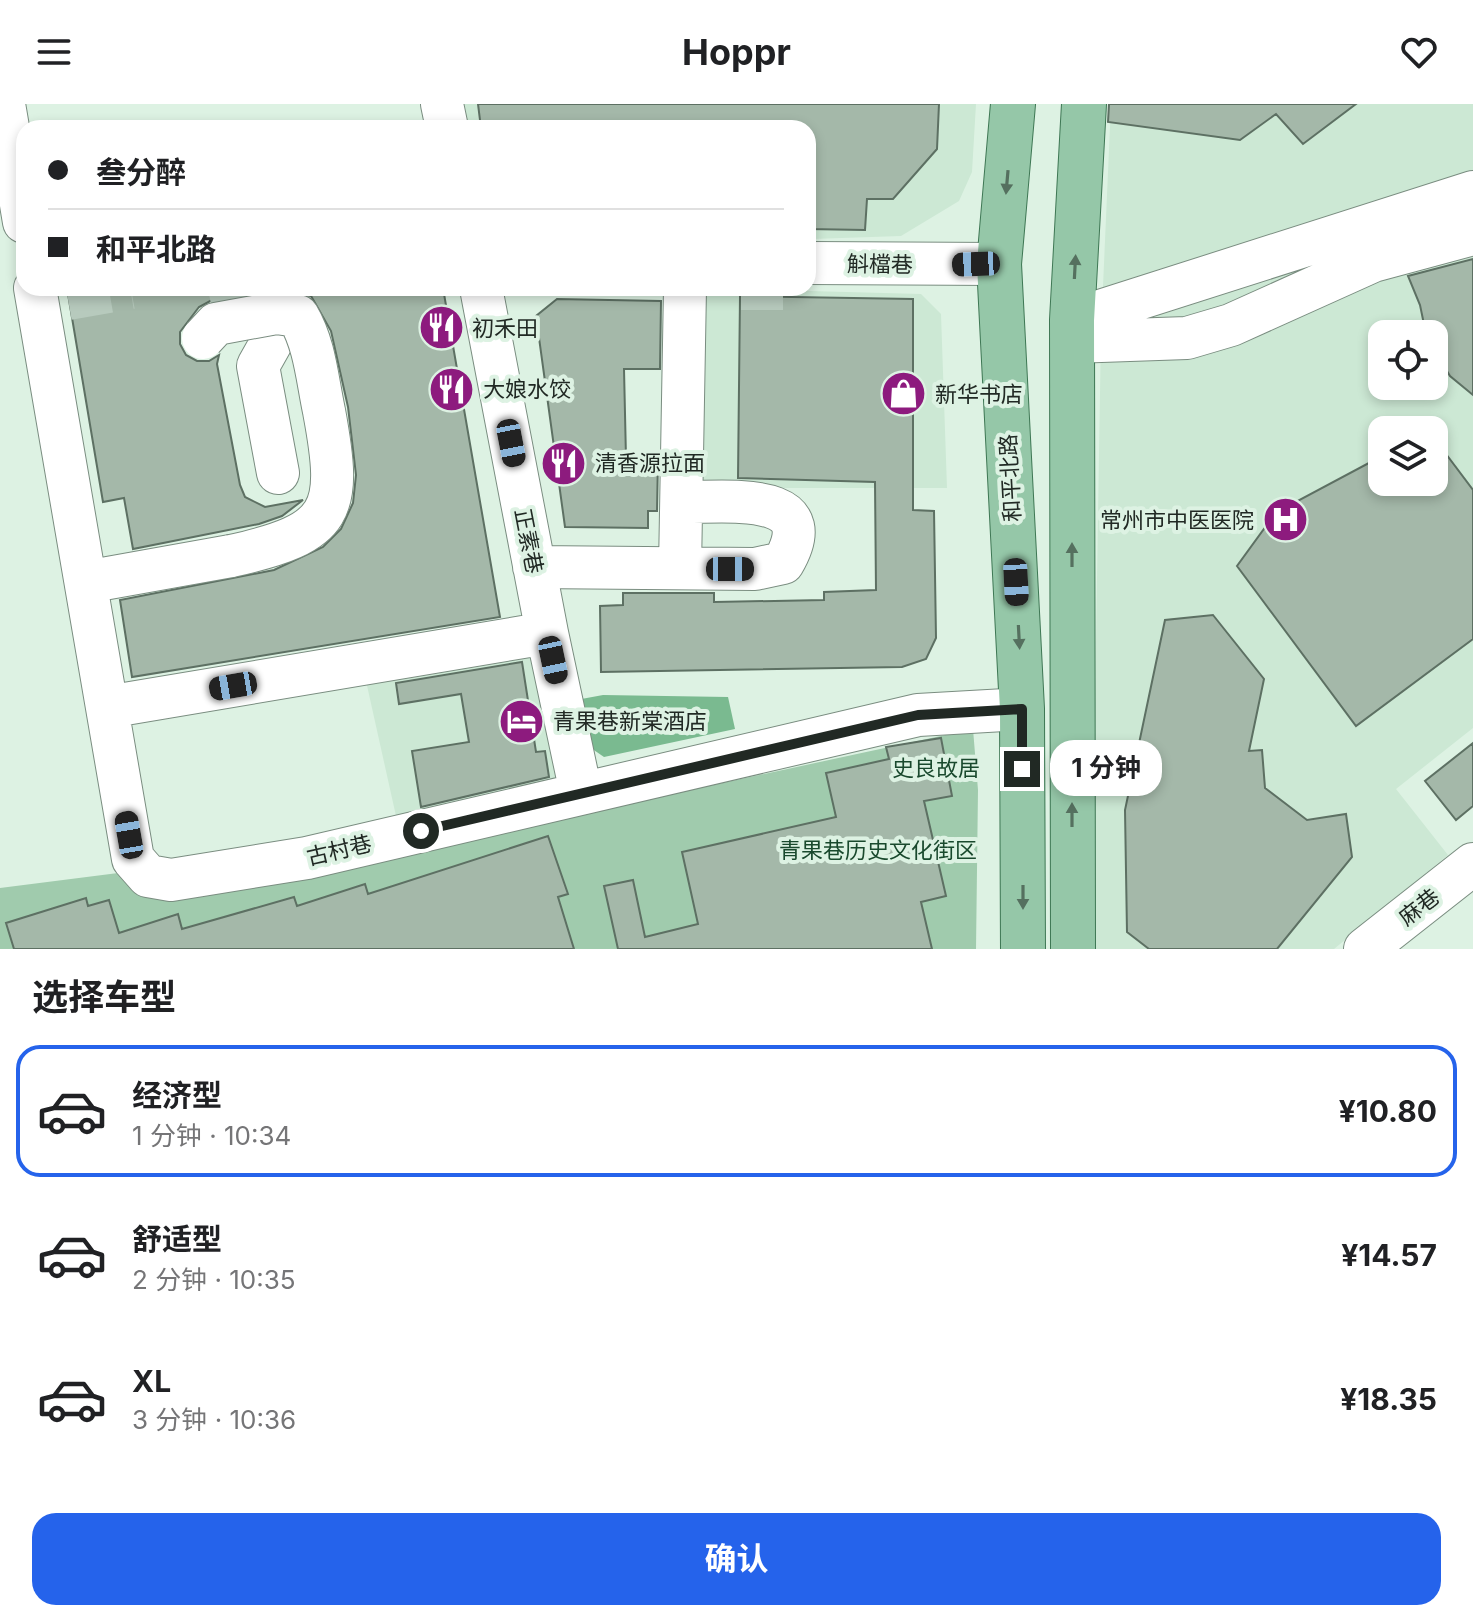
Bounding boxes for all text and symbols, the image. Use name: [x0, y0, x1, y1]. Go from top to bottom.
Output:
icon: menu: [32, 30, 76, 74]
text: Hoppr: [682, 30, 791, 74]
icon: heart: [1397, 30, 1441, 74]
text: 叁分醉: [96, 154, 186, 190]
one-way arrow: [1000, 170, 1013, 195]
text: 和平北路: [96, 231, 216, 267]
street label: 斛檔巷: [847, 250, 913, 278]
car: [952, 251, 1000, 277]
one-way arrow: [1068, 254, 1081, 279]
restaurant icon: 初禾田: [417, 304, 465, 352]
place label: 初禾田: [472, 315, 538, 341]
map controls: [1368, 320, 1448, 496]
button: locate: [1368, 320, 1448, 400]
restaurant icon: 大娘水饺: [428, 365, 476, 413]
shop icon: 新华书店: [880, 370, 928, 418]
place label: 大娘水饺: [483, 376, 571, 402]
place label: 新华书店: [935, 381, 1023, 407]
button: layers: [1368, 416, 1448, 496]
car: [495, 417, 527, 469]
street label: 和平北路: [995, 433, 1025, 523]
restaurant icon: 清香源拉面: [540, 439, 588, 487]
place label: 清香源拉面: [595, 450, 705, 476]
hospital icon: 常州市中医医院: [1261, 496, 1309, 544]
street label: 正素巷: [510, 506, 548, 576]
place label: 常州市中医医院: [1100, 507, 1254, 533]
one-way arrow: [1066, 542, 1078, 567]
car: [706, 557, 754, 581]
car: [1003, 557, 1029, 607]
one-way arrow: [1012, 625, 1025, 650]
car: [536, 634, 570, 686]
car: [207, 670, 259, 702]
hotel icon: 青果巷新棠酒店: [498, 697, 546, 745]
place label: 青果巷新棠酒店: [553, 708, 707, 734]
callout: 1 分钟: [1050, 741, 1162, 797]
route end: [1004, 751, 1040, 787]
text: 1 分钟: [1071, 752, 1141, 783]
park label: 史良故居: [892, 755, 980, 781]
one-way arrow: [1066, 802, 1079, 827]
car: [113, 809, 145, 861]
route start: [403, 813, 439, 849]
street label: 古村巷: [304, 830, 374, 870]
park label: 青果巷历史文化街区: [779, 837, 977, 863]
street label: 麻巷: [1394, 883, 1444, 931]
one-way arrow: [1017, 885, 1029, 910]
text: 选择车型: [32, 975, 176, 1019]
icon: car: [36, 1075, 108, 1147]
text: 经济型: [132, 1077, 222, 1113]
text: ¥10.80: [1339, 1093, 1437, 1129]
text: 1 分钟 · 10:34: [132, 1120, 291, 1151]
icon: car: [36, 1219, 108, 1291]
text: 舒适型: [132, 1221, 222, 1257]
text: ¥14.57: [1341, 1237, 1437, 1273]
text: 2 分钟 · 10:35: [132, 1264, 296, 1295]
icon: car: [36, 1363, 108, 1435]
text: XL: [132, 1363, 171, 1399]
text: ¥18.35: [1340, 1381, 1437, 1417]
text: 3 分钟 · 10:36: [132, 1404, 296, 1435]
button: 确认: [32, 1513, 1441, 1605]

